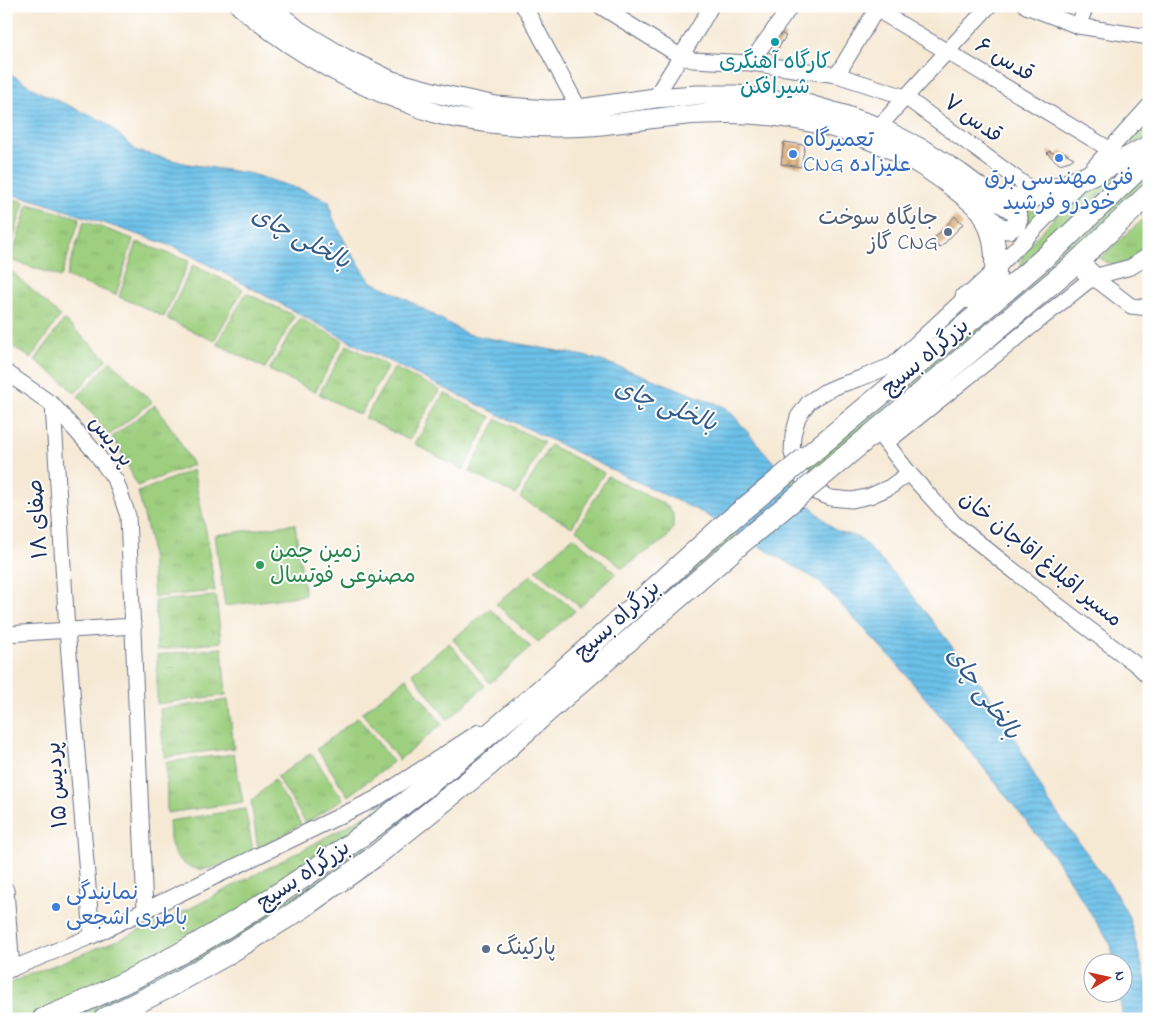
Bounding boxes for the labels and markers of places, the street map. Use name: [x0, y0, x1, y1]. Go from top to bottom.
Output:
marker: کارگاه آهنگری شیرافکن: [769, 36, 781, 48]
place label: کارگاه آهنگری شیرافکن: [719, 47, 831, 104]
place label: تعمیرگاه CNG علیزاده: [803, 125, 911, 182]
marker: تعمیرگاه CNG علیزاده: [787, 148, 799, 160]
marker: فنی مهندسی برق خودرو فرشید: [1053, 152, 1065, 164]
place label: فنی مهندسی برق خودرو فرشید: [984, 163, 1134, 220]
place label: جایگاه سوخت گاز CNG: [818, 203, 938, 260]
marker: جایگاه سوخت گاز CNG: [942, 226, 954, 238]
place label: زمین چمن مصنوعی فوتسال: [270, 536, 416, 593]
marker: زمین چمن مصنوعی فوتسال: [254, 559, 266, 571]
place label: نمایندگی باطری اشجعی: [66, 878, 188, 935]
marker: نمایندگی باطری اشجعی: [50, 901, 62, 913]
place label: پارکینگ: [496, 933, 556, 965]
marker: پارکینگ: [480, 943, 492, 955]

